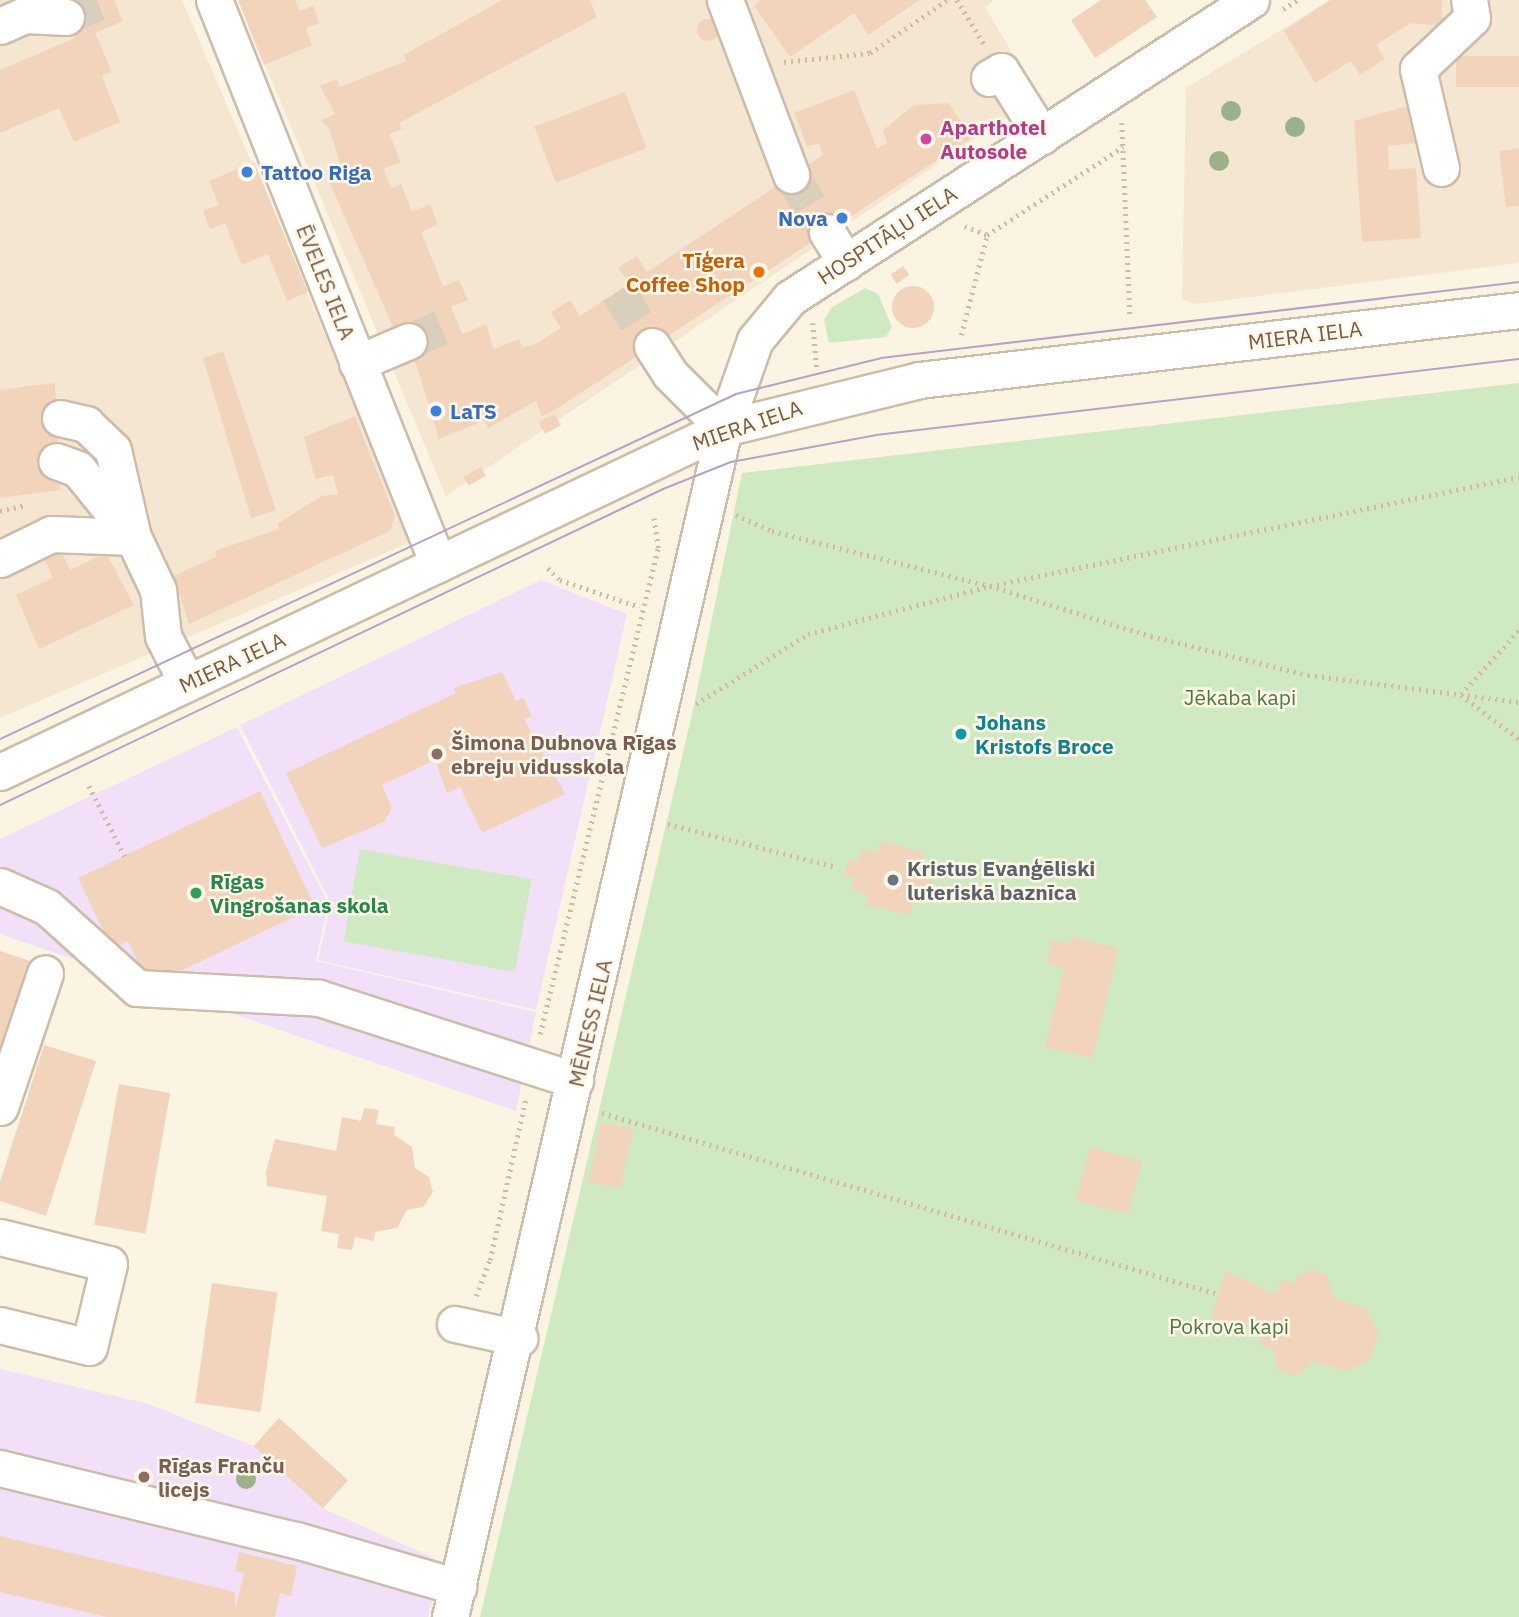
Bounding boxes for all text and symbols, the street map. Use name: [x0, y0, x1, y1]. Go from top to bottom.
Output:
place label: Aparthotel Autosole: [940, 114, 1046, 164]
marker: Aparthotel Autosole: [918, 131, 934, 147]
place label: Tattoo Riga: [261, 159, 372, 185]
marker: Tattoo Riga: [239, 164, 255, 180]
street label: HOSPITĀĻU IELA: [813, 181, 961, 289]
place label: Nova: [778, 205, 828, 231]
marker: Nova: [834, 210, 850, 226]
street label: ĒVELES IELA: [291, 221, 361, 343]
place label: Tīģera Coffee Shop: [626, 247, 745, 297]
marker: Tīģera Coffee Shop: [751, 264, 767, 280]
street label: MIERA IELA: [1247, 316, 1363, 354]
street label: MIERA IELA: [689, 394, 805, 456]
place label: LaTS: [450, 398, 497, 424]
marker: LaTS: [428, 403, 444, 419]
street label: MIERA IELA: [175, 626, 289, 698]
park label: Jēkaba kapi: [1184, 684, 1296, 710]
place label: Johans Kristofs Broce: [975, 709, 1114, 759]
marker: Johans Kristofs Broce: [953, 726, 969, 742]
place label: Šimona Dubnova Rīgas ebreju vidusskola: [451, 729, 677, 779]
marker: Šimona Dubnova Rīgas ebreju vidusskola: [429, 746, 445, 762]
place label: Kristus Evanģēliski luteriskā baznīca: [907, 855, 1095, 905]
place label: Rīgas Vingrošanas skola: [210, 868, 389, 918]
marker: Kristus Evanģēliski luteriskā baznīca: [885, 872, 901, 888]
marker: Rīgas Vingrošanas skola: [188, 885, 204, 901]
street label: MĒNESS IELA: [563, 957, 617, 1089]
park label: Pokrova kapi: [1169, 1313, 1289, 1339]
place label: Rīgas Franču licejs: [158, 1452, 285, 1502]
marker: Rīgas Franču licejs: [136, 1469, 152, 1485]

